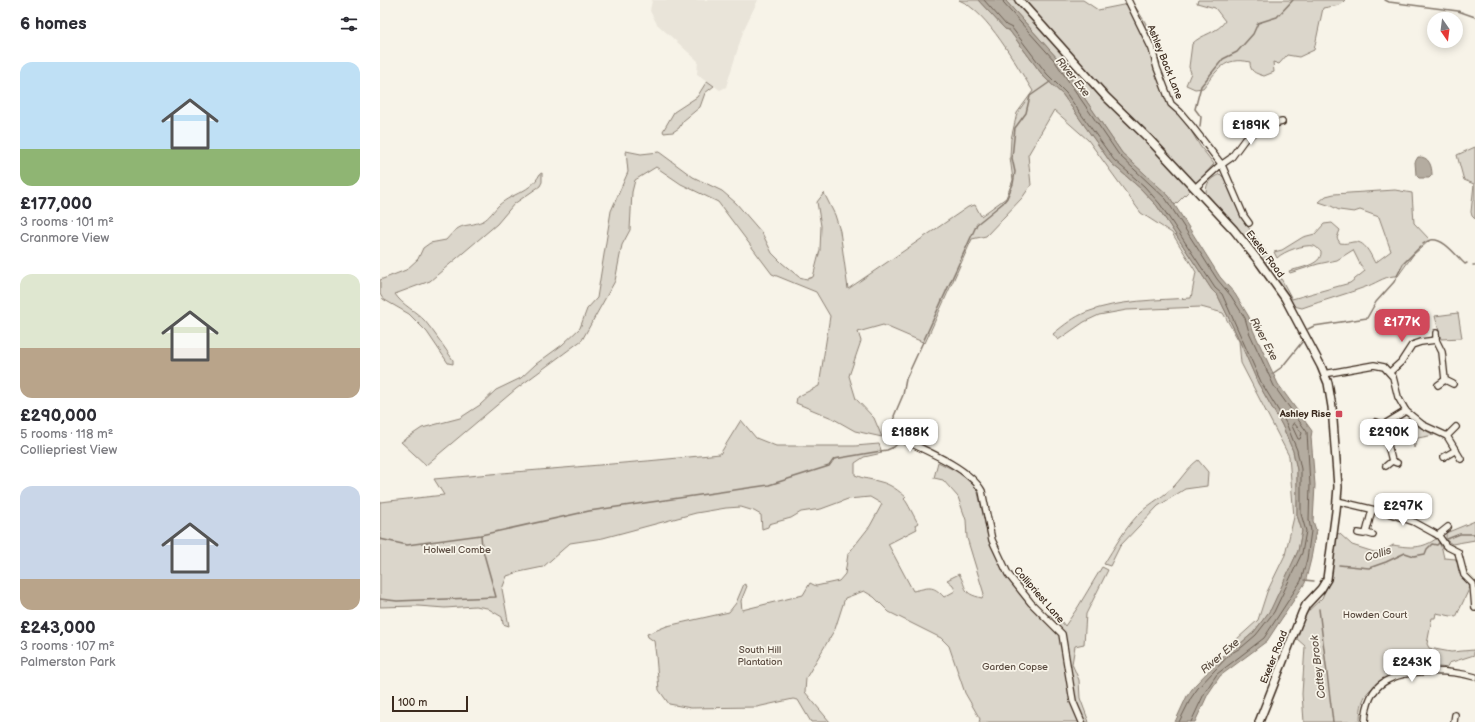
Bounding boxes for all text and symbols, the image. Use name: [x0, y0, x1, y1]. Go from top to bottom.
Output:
north arrow: [1427, 12, 1463, 48]
map controls: [1427, 12, 1463, 48]
icon: filters: [338, 13, 360, 35]
text: 6 homes: [20, 14, 87, 34]
street label: Ashley Back Lane: [1145, 23, 1185, 101]
water label: River Exe: [1053, 55, 1093, 100]
icon: home: [154, 88, 226, 160]
pin: £189K: [1223, 112, 1279, 146]
text: £189K: [1232, 117, 1270, 133]
text: £177,000: [20, 194, 92, 214]
text: 3 rooms · 101 m²: [20, 214, 114, 230]
street label: Exeter Road: [1243, 228, 1287, 280]
text: Cranmore View: [20, 230, 109, 246]
icon: home: [154, 300, 226, 372]
pin: £177K: [1374, 309, 1430, 343]
text: £177K: [1384, 314, 1420, 330]
water label: River Exe: [1247, 315, 1281, 363]
text: £290,000: [20, 406, 97, 426]
place label: Ashley Rise: [1279, 408, 1331, 420]
marker: Ashley Rise: [1334, 409, 1344, 419]
pin: £188K: [882, 419, 938, 453]
pin: £290K: [1361, 419, 1417, 453]
text: £188K: [891, 424, 929, 440]
text: £290K: [1369, 424, 1409, 440]
text: 5 rooms · 118 m²: [20, 426, 113, 442]
text: Colliepriest View: [20, 442, 117, 458]
pin: £297K: [1375, 493, 1431, 527]
text: £297K: [1383, 498, 1423, 514]
icon: home: [154, 512, 226, 584]
water label: Collis: [1363, 543, 1393, 564]
park label: Holwell Combe: [423, 544, 491, 556]
street label: Collipriest Lane: [1011, 564, 1067, 626]
park label: Howden Court: [1343, 609, 1407, 621]
text: £243,000: [20, 618, 96, 638]
street label: Exeter Road: [1258, 628, 1290, 685]
water label: Cottey Brook: [1308, 634, 1328, 699]
water label: River Exe: [1198, 635, 1242, 676]
text: 3 rooms · 107 m²: [20, 638, 115, 654]
park label: South Hill Plantation: [738, 644, 783, 668]
pin: £243K: [1384, 649, 1440, 683]
text: Palmerston Park: [20, 654, 115, 670]
text: £243K: [1392, 654, 1432, 670]
park label: Garden Copse: [982, 661, 1048, 673]
scale bar: [392, 694, 468, 713]
text: 100 m: [398, 696, 427, 709]

